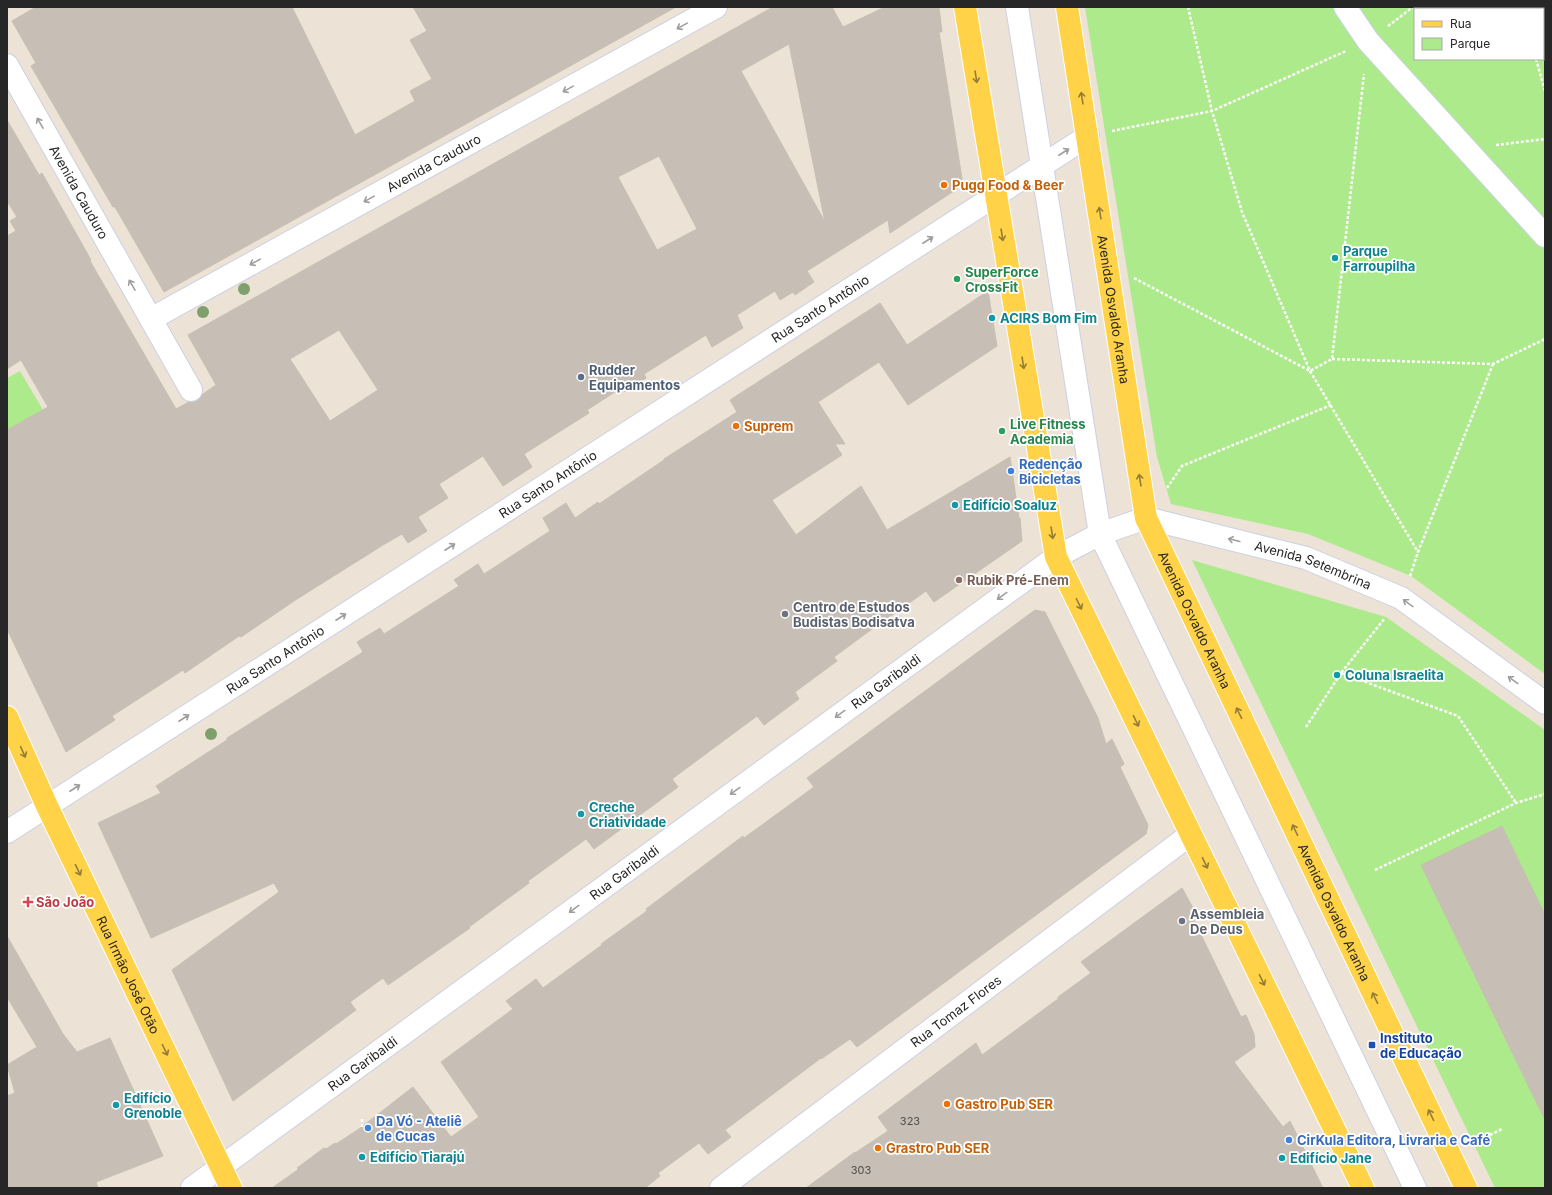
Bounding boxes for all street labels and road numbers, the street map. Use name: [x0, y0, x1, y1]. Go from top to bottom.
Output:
street label: Avenida Cauduro: [384, 130, 484, 195]
street label: Avenida Cauduro: [46, 142, 112, 242]
street label: Avenida Osvaldo Aranha: [1094, 234, 1133, 385]
street label: Rua Santo Antônio: [768, 271, 872, 346]
street label: Rua Santo Antônio: [496, 446, 600, 521]
street label: Avenida Setembrina: [1253, 537, 1374, 593]
street label: Avenida Osvaldo Aranha: [1155, 549, 1234, 691]
street label: Rua Santo Antônio: [223, 622, 327, 697]
street label: Rua Garibaldi: [848, 651, 924, 712]
street label: Avenida Osvaldo Aranha: [1295, 841, 1374, 984]
street label: Rua Garibaldi: [586, 842, 662, 903]
street label: Rua Irmão José Otão: [93, 913, 164, 1036]
street label: Rua Tomaz Flores: [907, 972, 1005, 1050]
street label: Rua Garibaldi: [325, 1033, 400, 1094]

